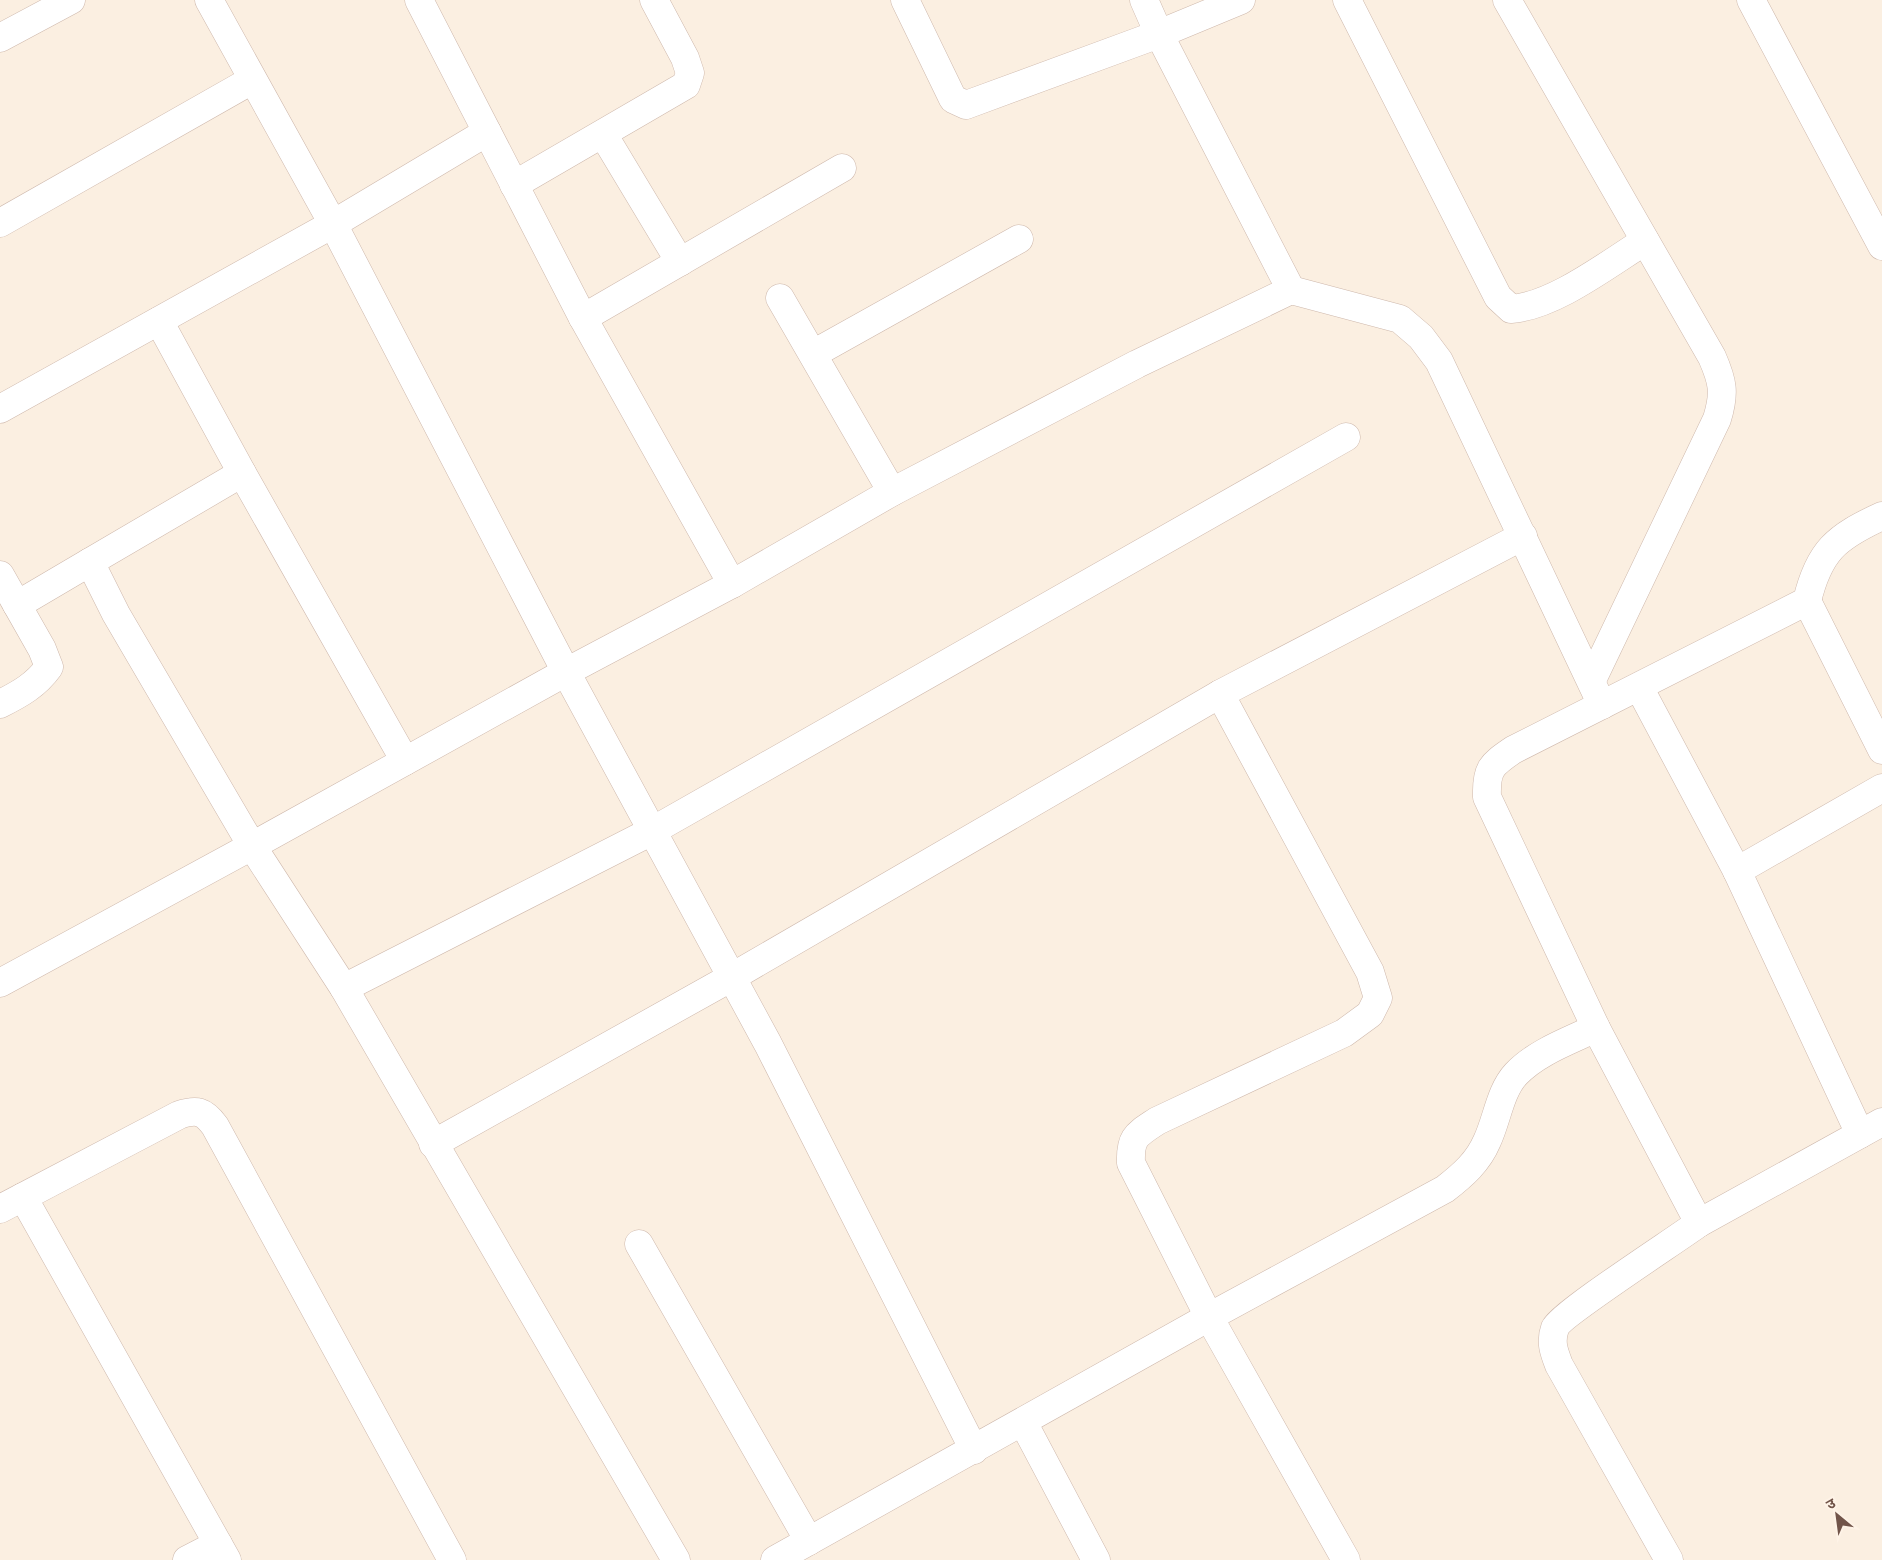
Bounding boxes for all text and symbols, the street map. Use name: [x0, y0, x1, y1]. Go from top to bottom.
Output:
north arrow: [1812, 1490, 1862, 1540]
text: उ: [1823, 1493, 1839, 1513]

